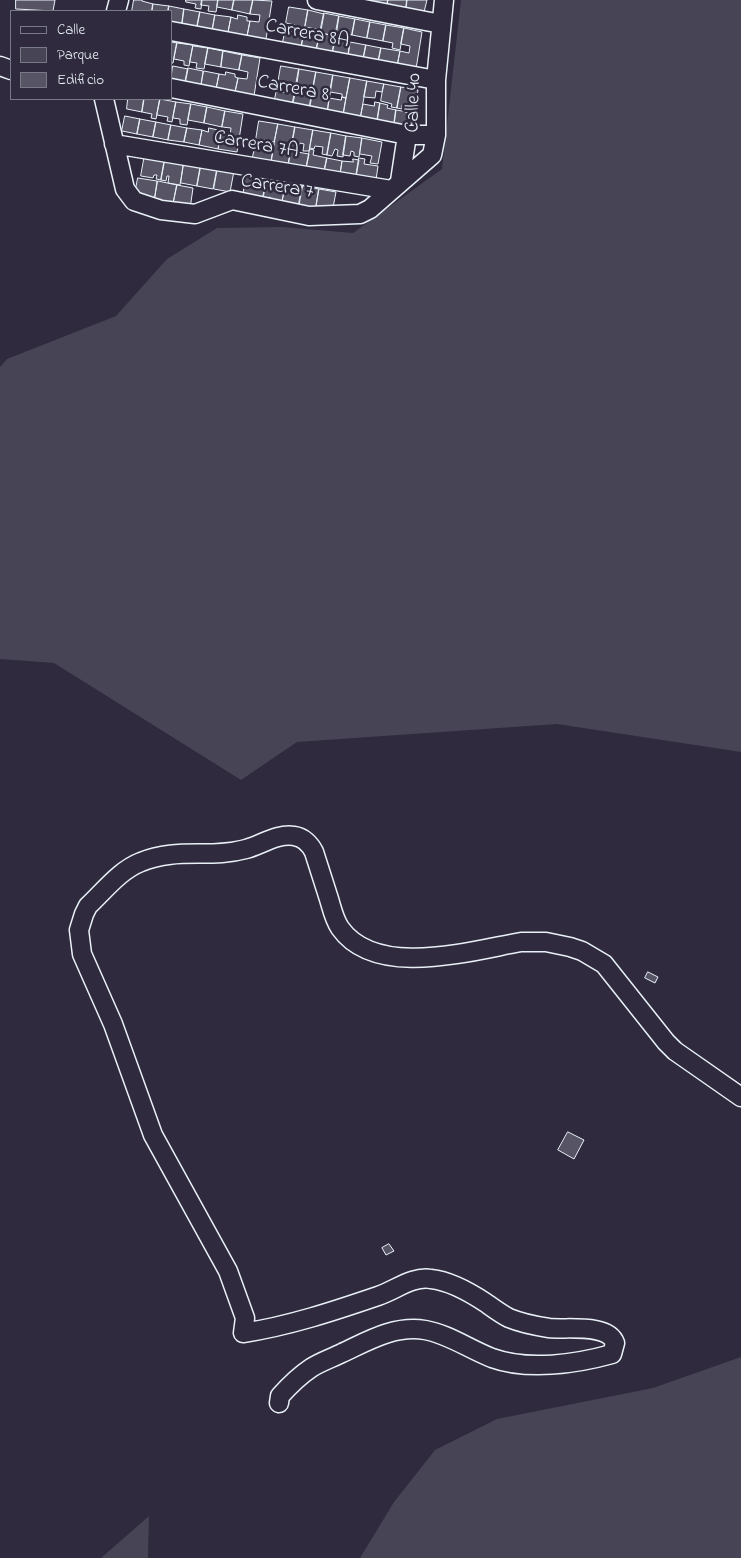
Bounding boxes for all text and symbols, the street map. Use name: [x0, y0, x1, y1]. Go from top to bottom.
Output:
legend: [10, 10, 172, 100]
street label: Carrera 8A: [263, 15, 351, 55]
text: Calle: [57, 19, 85, 41]
text: Parque: [57, 44, 99, 66]
text: Edificio: [57, 69, 104, 91]
street label: Carrera 8: [255, 71, 331, 109]
street label: Calle 40: [402, 73, 428, 133]
street label: Carrera 7A: [212, 127, 300, 165]
street label: Carrera 7: [239, 170, 315, 206]

